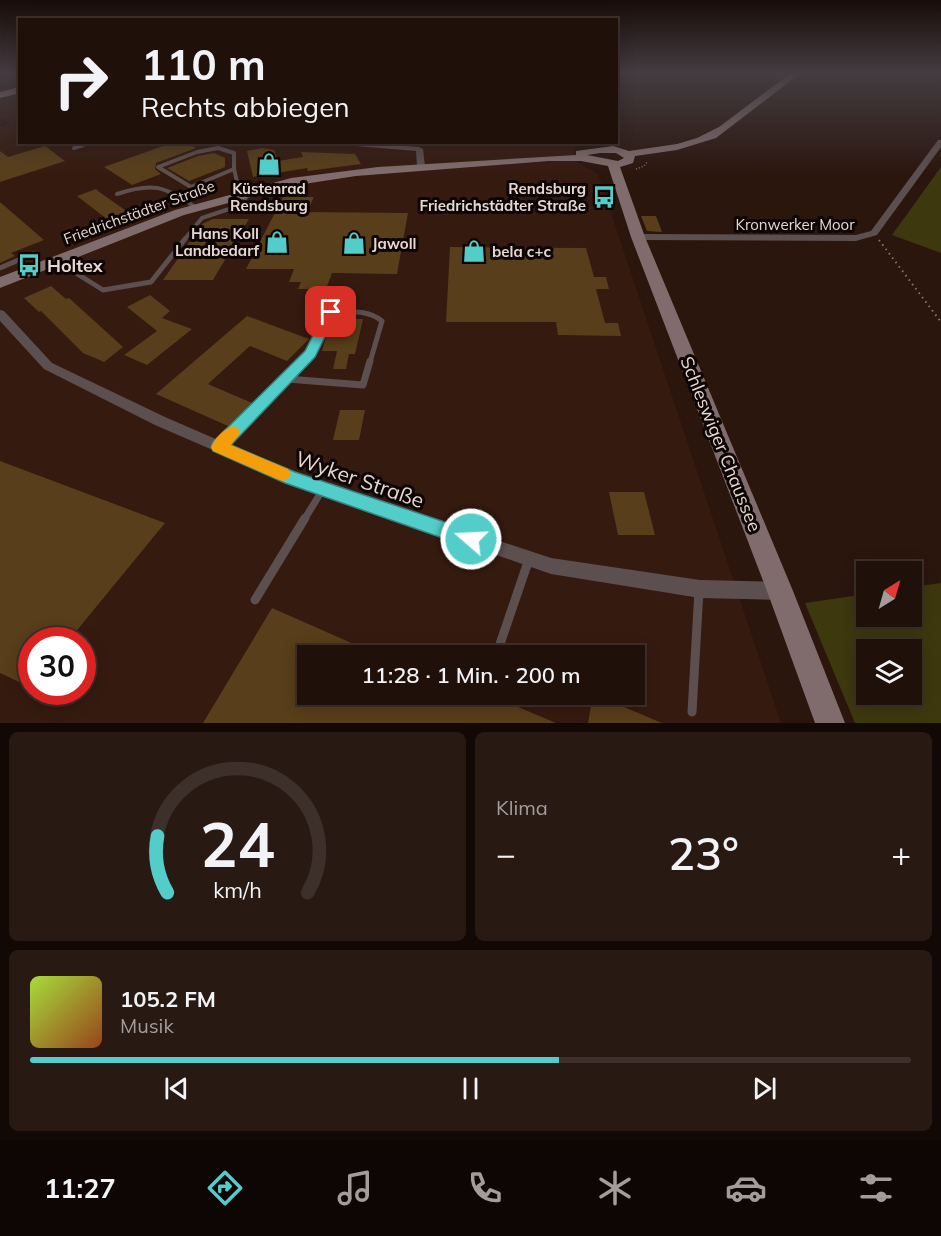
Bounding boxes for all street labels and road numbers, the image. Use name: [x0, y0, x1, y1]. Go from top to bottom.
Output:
street label: Friedrichstädter Straße: [61, 176, 217, 248]
street label: Kronwerker Moor: [735, 215, 855, 234]
street label: Schleswiger Chaussee: [675, 353, 767, 535]
street label: Wyker Straße: [292, 445, 428, 513]

